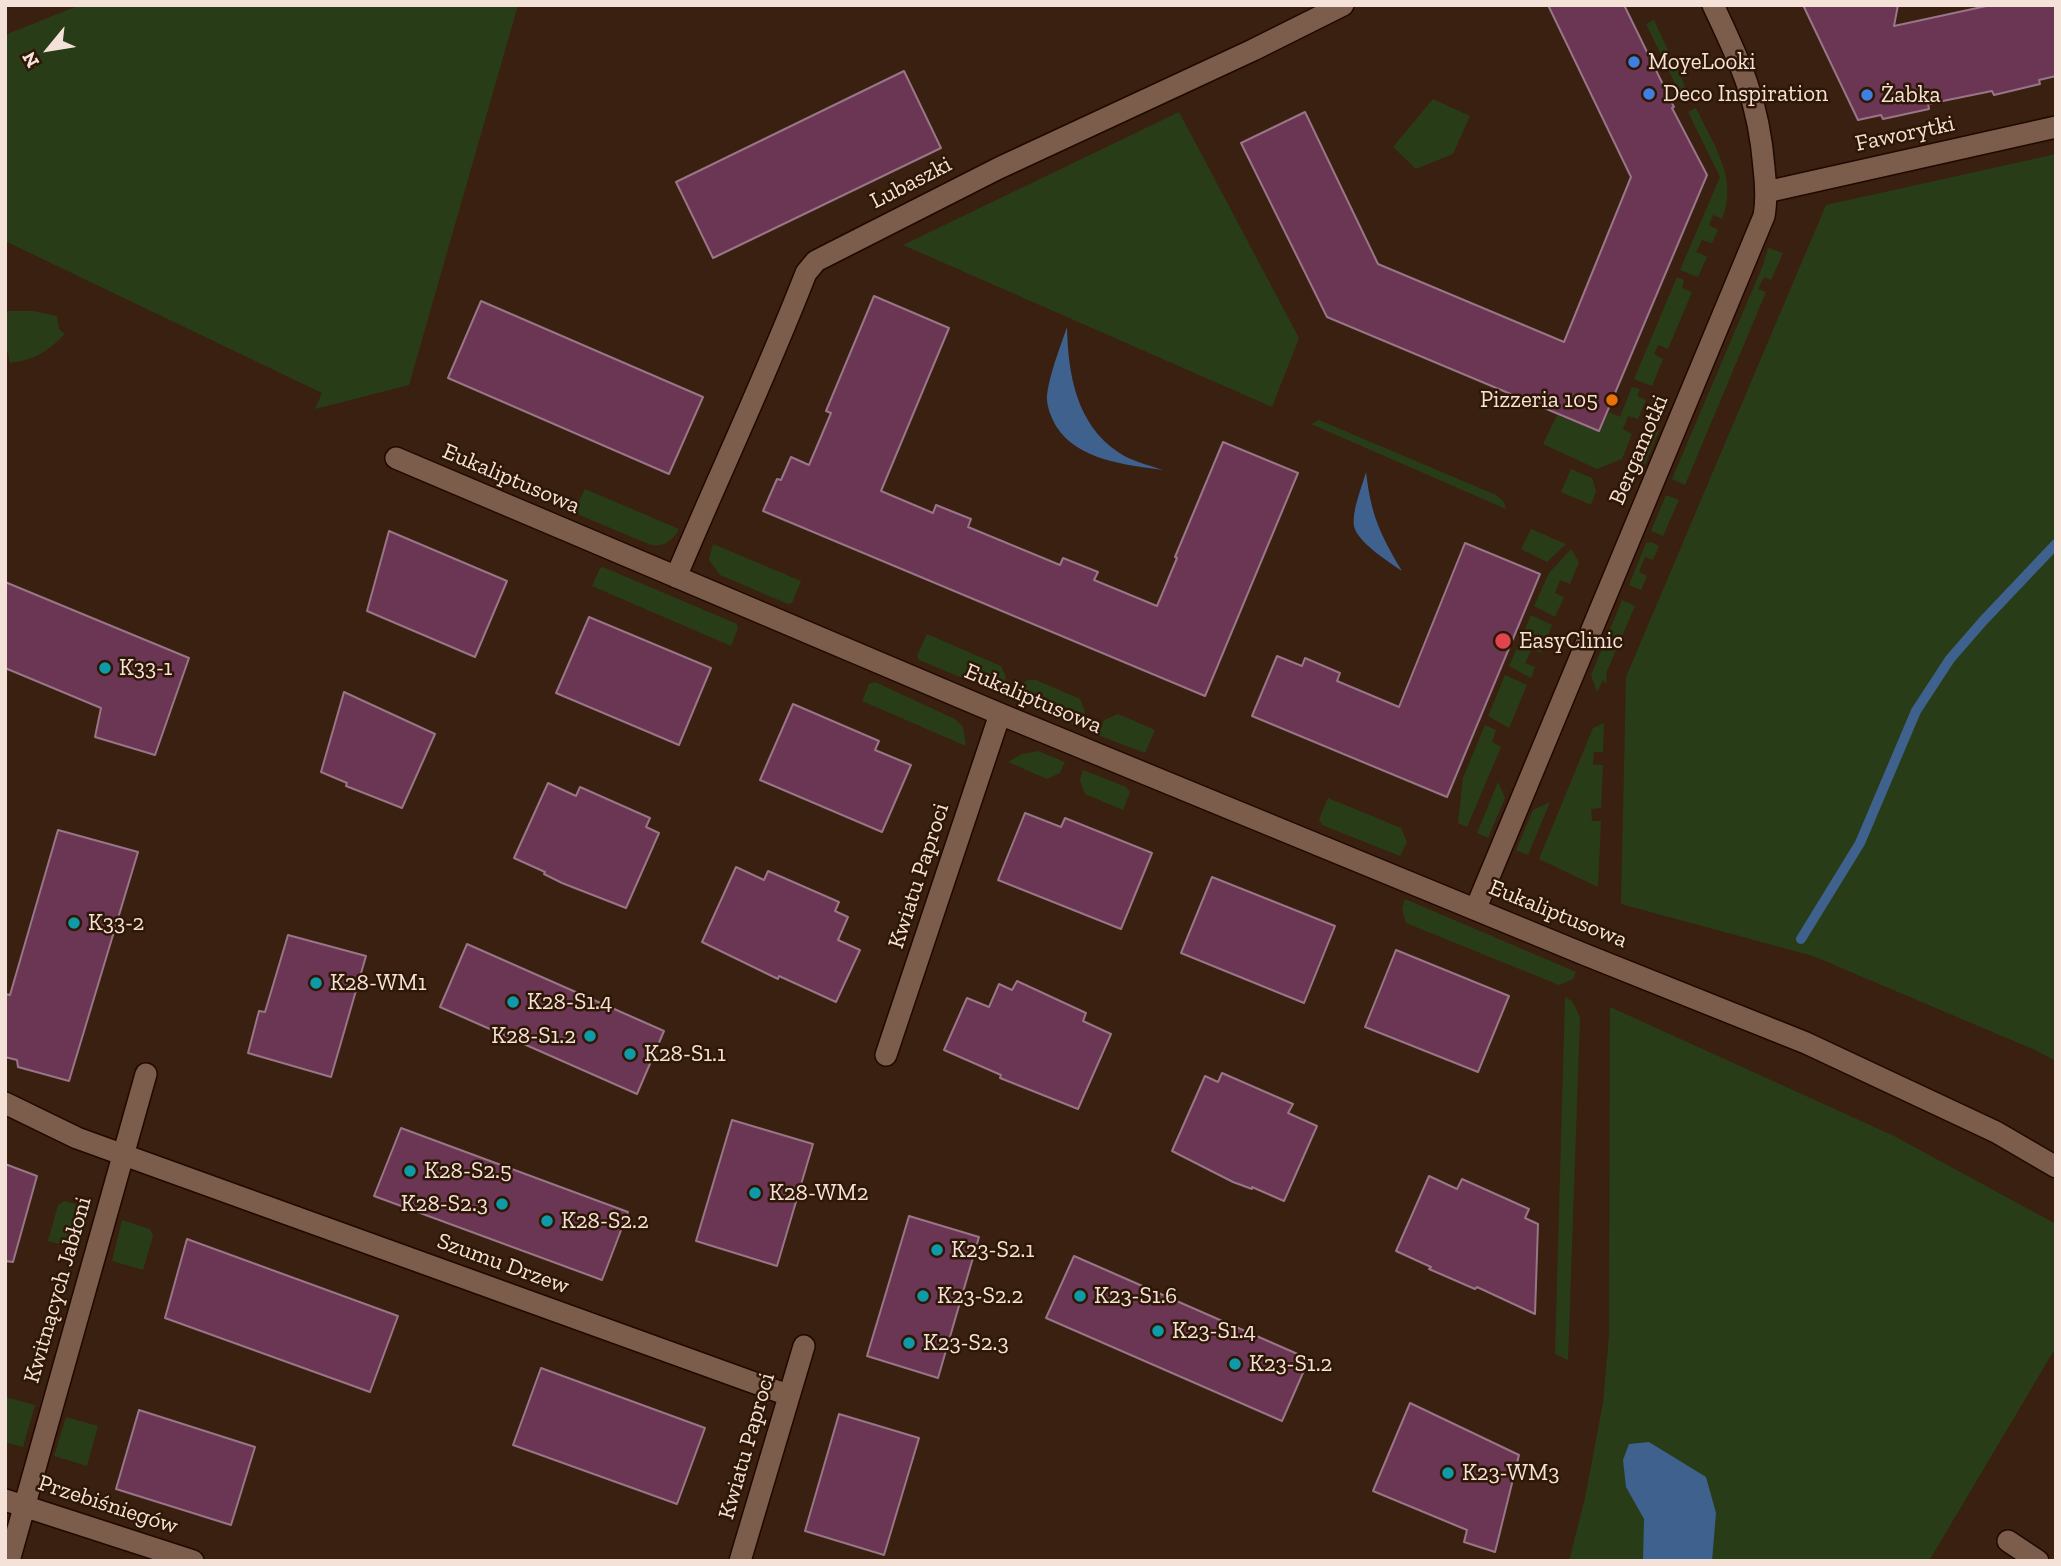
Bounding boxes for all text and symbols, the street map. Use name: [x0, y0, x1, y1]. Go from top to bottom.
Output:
north arrow: [14, 14, 84, 84]
text: N: [17, 48, 44, 72]
place label: MoyeLooki: [1648, 48, 1756, 76]
marker: MoyeLooki: [1626, 54, 1642, 70]
place label: Deco Inspiration: [1663, 80, 1828, 108]
place label: Żabka: [1881, 81, 1941, 109]
marker: Deco Inspiration: [1641, 86, 1657, 102]
marker: Żabka: [1859, 87, 1875, 103]
street label: Faworytki: [1853, 110, 1957, 158]
street label: Lubaszki: [866, 151, 956, 215]
place label: Pizzeria 105: [1480, 386, 1598, 414]
street label: Bergamotki: [1604, 391, 1674, 509]
marker: Pizzeria 105: [1604, 392, 1620, 408]
street label: Eukaliptusowa: [438, 438, 584, 520]
place label: EasyClinic: [1519, 627, 1623, 655]
marker: EasyClinic: [1493, 631, 1513, 651]
place label: K33-1: [119, 654, 172, 682]
street label: Eukaliptusowa: [960, 658, 1106, 740]
marker: K33-1: [97, 660, 113, 676]
street label: Kwiatu Paproci: [883, 800, 955, 952]
street label: Eukaliptusowa: [1485, 874, 1631, 954]
place label: K33-2: [88, 909, 144, 937]
marker: K33-2: [66, 915, 82, 931]
place label: K28-WM1: [330, 969, 427, 997]
marker: K28-WM1: [308, 975, 324, 991]
place label: K28-S1.4: [527, 988, 612, 1016]
marker: K28-S1.4: [505, 994, 521, 1010]
place label: K28-S1.2: [491, 1022, 576, 1050]
marker: K28-S1.2: [582, 1028, 598, 1044]
place label: K28-S1.1: [644, 1040, 726, 1068]
marker: K28-S1.1: [622, 1046, 638, 1062]
place label: K28-S2.5: [424, 1157, 512, 1185]
marker: K28-S2.5: [402, 1163, 418, 1179]
place label: K28-WM2: [769, 1179, 869, 1207]
marker: K28-WM2: [747, 1185, 763, 1201]
place label: K28-S2.3: [401, 1190, 488, 1218]
street label: Kwitnących Jabłoni: [18, 1194, 98, 1386]
marker: K28-S2.3: [494, 1196, 510, 1212]
place label: K28-S2.2: [561, 1207, 649, 1235]
marker: K28-S2.2: [539, 1213, 555, 1229]
street label: Szumu Drzew: [433, 1227, 573, 1301]
place label: K23-S2.1: [951, 1236, 1034, 1264]
marker: K23-S2.1: [929, 1242, 945, 1258]
place label: K23-S2.2: [937, 1282, 1023, 1310]
place label: K23-S1.6: [1094, 1282, 1177, 1310]
marker: K23-S2.2: [915, 1288, 931, 1304]
marker: K23-S1.6: [1072, 1288, 1088, 1304]
place label: K23-S1.4: [1172, 1317, 1256, 1345]
marker: K23-S1.4: [1150, 1323, 1166, 1339]
place label: K23-S2.3: [923, 1329, 1009, 1357]
marker: K23-S2.3: [901, 1335, 917, 1351]
place label: K23-S1.2: [1249, 1350, 1332, 1378]
marker: K23-S1.2: [1227, 1356, 1243, 1372]
street label: Kwiatu Paproci: [713, 1370, 781, 1522]
place label: K23-WM3: [1462, 1459, 1559, 1487]
marker: K23-WM3: [1440, 1465, 1456, 1481]
street label: Przebiśniegów: [35, 1469, 181, 1541]

